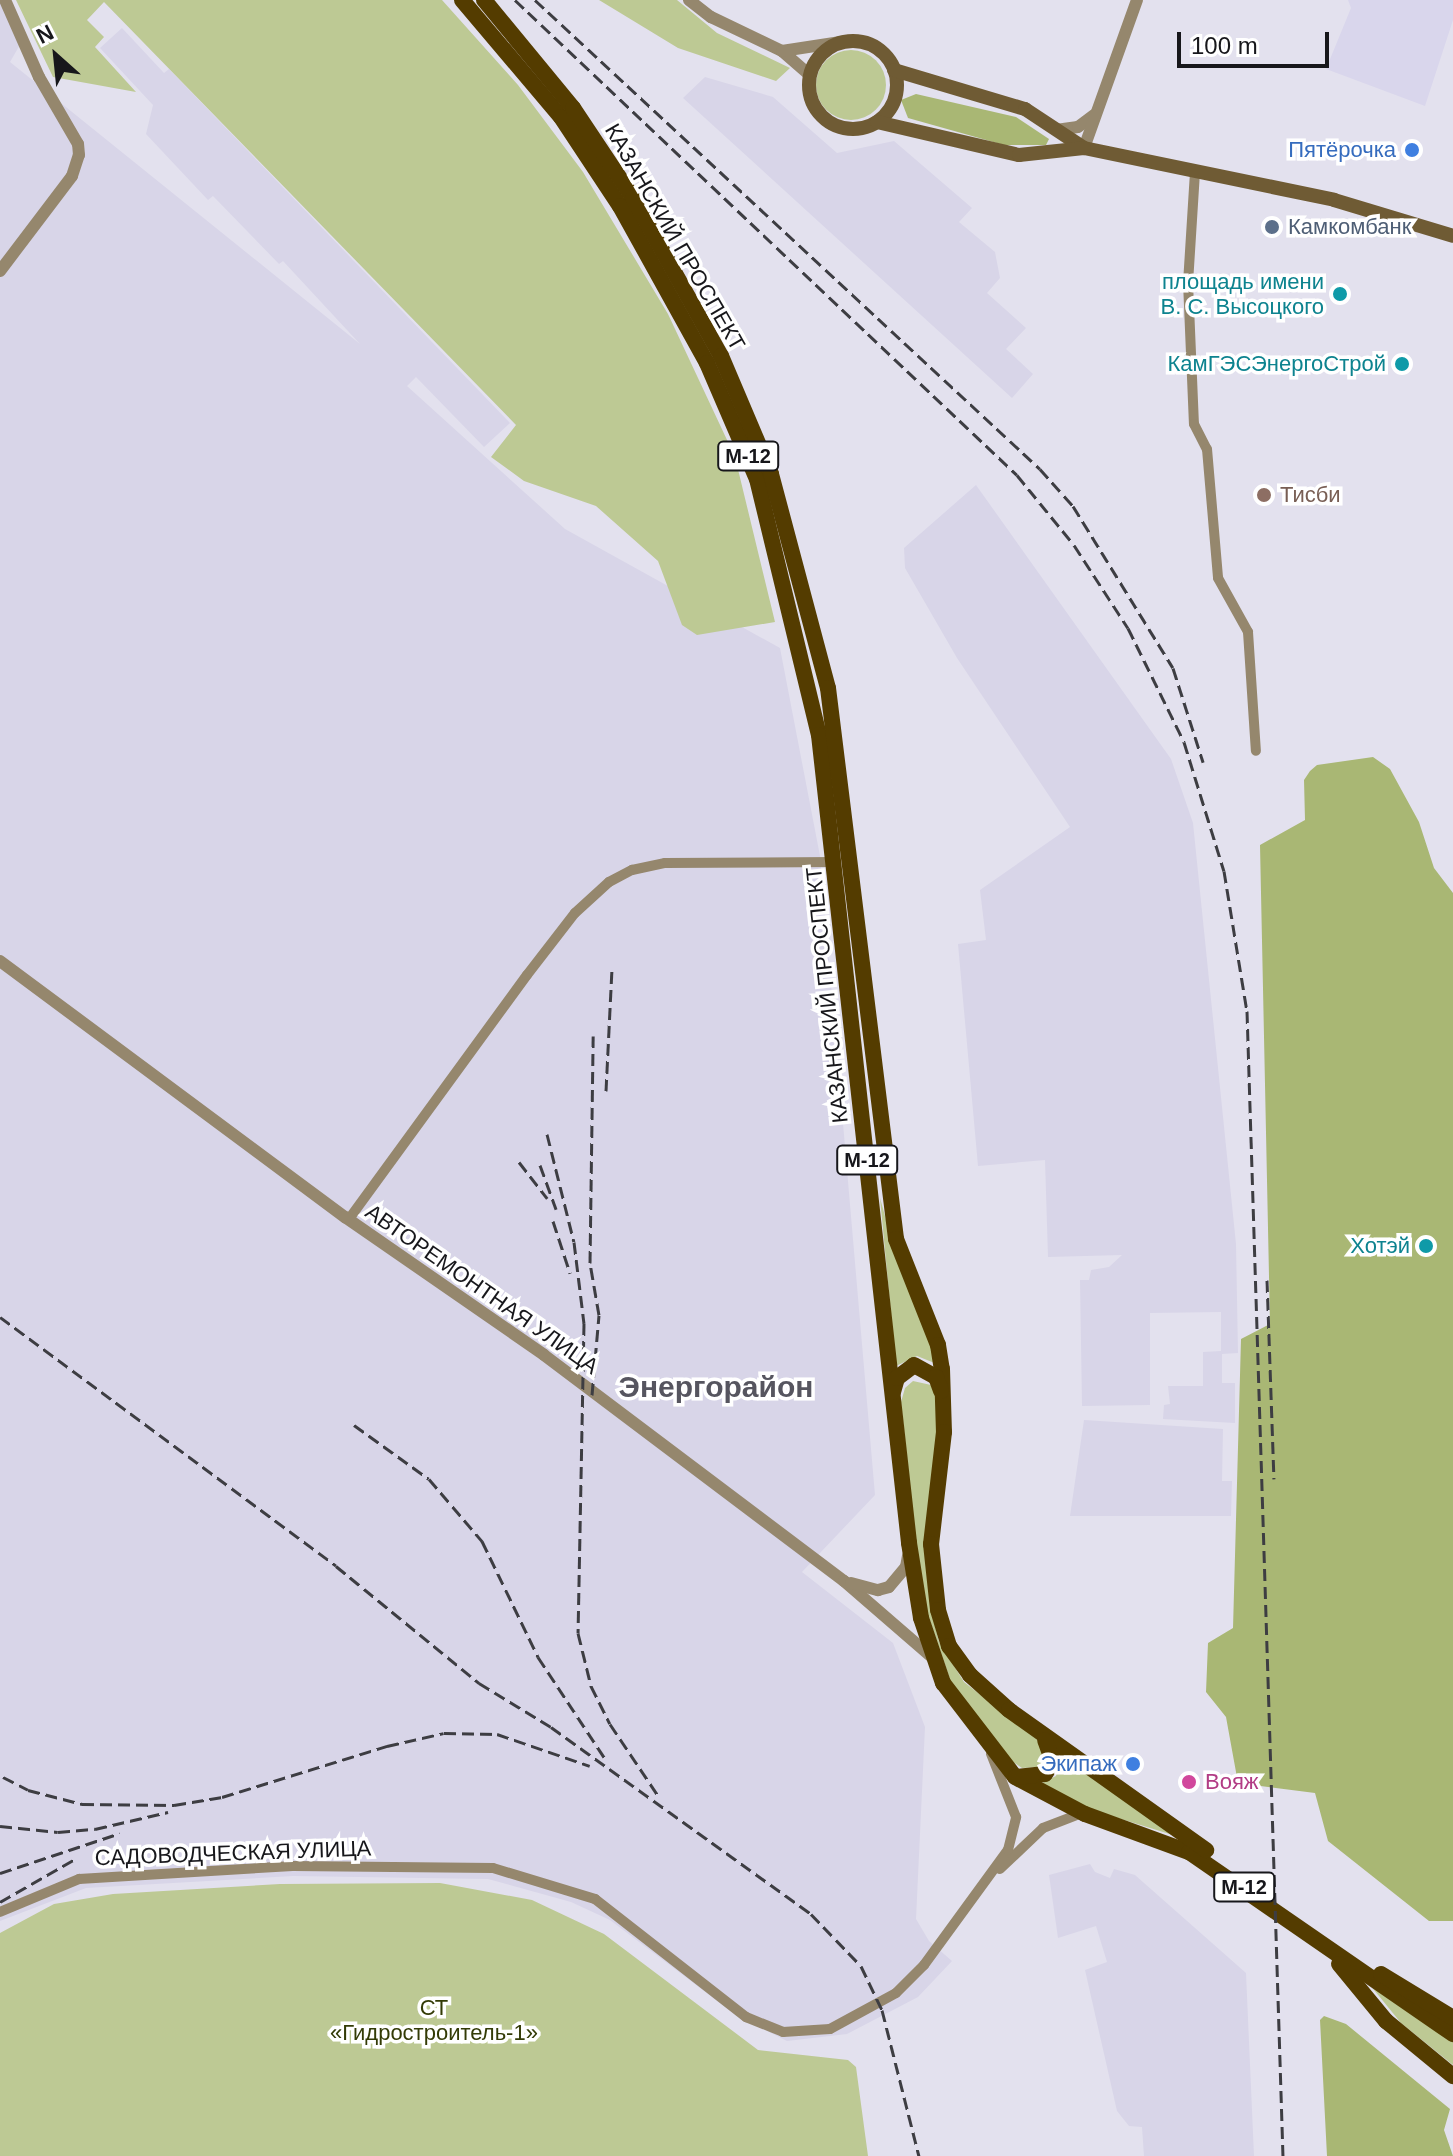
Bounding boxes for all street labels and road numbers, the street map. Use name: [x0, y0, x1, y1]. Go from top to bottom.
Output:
street label: КАЗАНСКИЙ ПРОСПЕКТ: [599, 119, 751, 355]
road number: М-12: [716, 440, 780, 472]
street label: КАЗАНСКИЙ ПРОСПЕКТ: [800, 866, 854, 1124]
road number: М-12: [835, 1144, 899, 1176]
street label: АВТОРЕМОНТНАЯ УЛИЦА: [360, 1198, 604, 1380]
street label: САДОВОДЧЕСКАЯ УЛИЦА: [94, 1835, 372, 1871]
road number: М-12: [1212, 1871, 1276, 1903]

